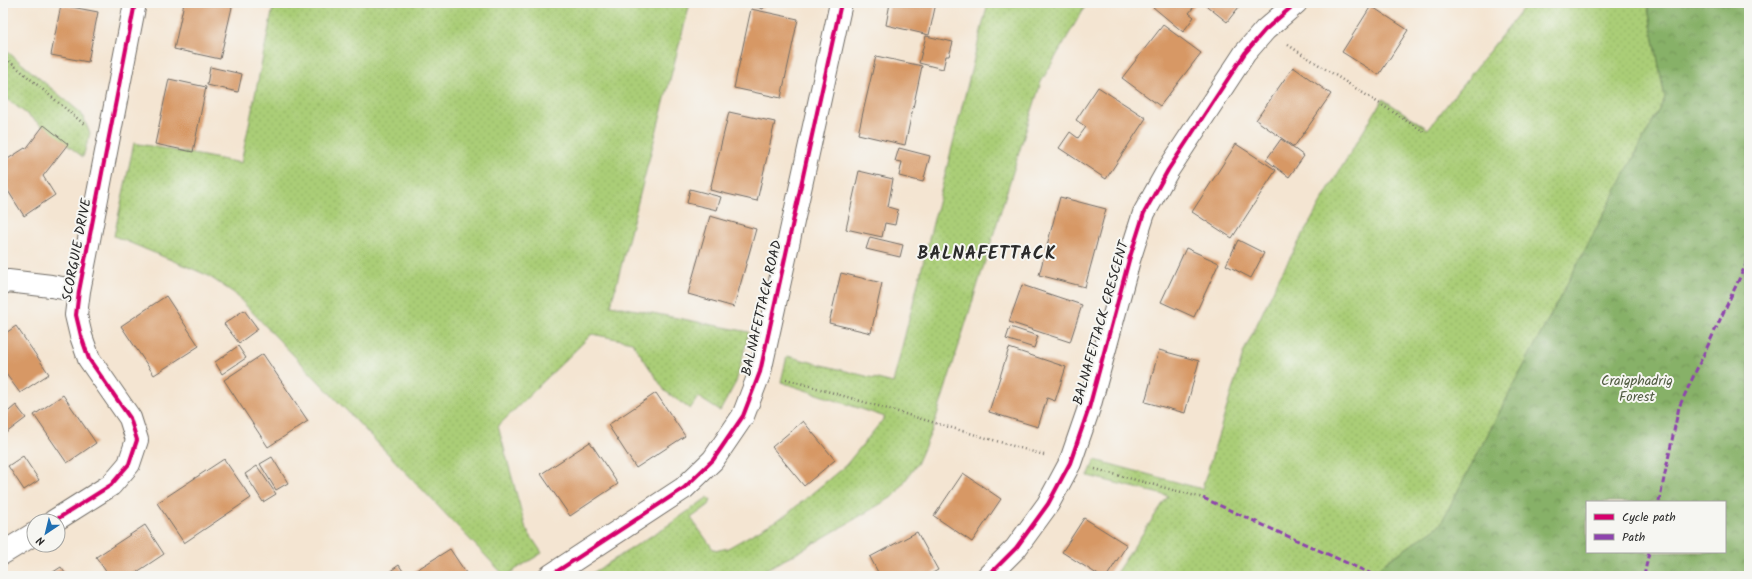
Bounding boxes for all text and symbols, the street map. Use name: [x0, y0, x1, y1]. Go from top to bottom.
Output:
street label: SCORGUIE DRIVE: [56, 196, 98, 304]
street label: BALNAFETTACK CRESCENT: [1067, 237, 1135, 408]
street label: BALNAFETTACK ROAD: [736, 238, 788, 378]
district label: BALNAFETTACK: [917, 240, 1057, 269]
park label: Craigphadrig Forest: [1601, 370, 1673, 408]
legend: [1586, 501, 1726, 553]
text: Cycle path: [1622, 508, 1676, 527]
north arrow: [26, 513, 66, 553]
text: Path: [1622, 528, 1645, 547]
text: N: [33, 531, 49, 550]

